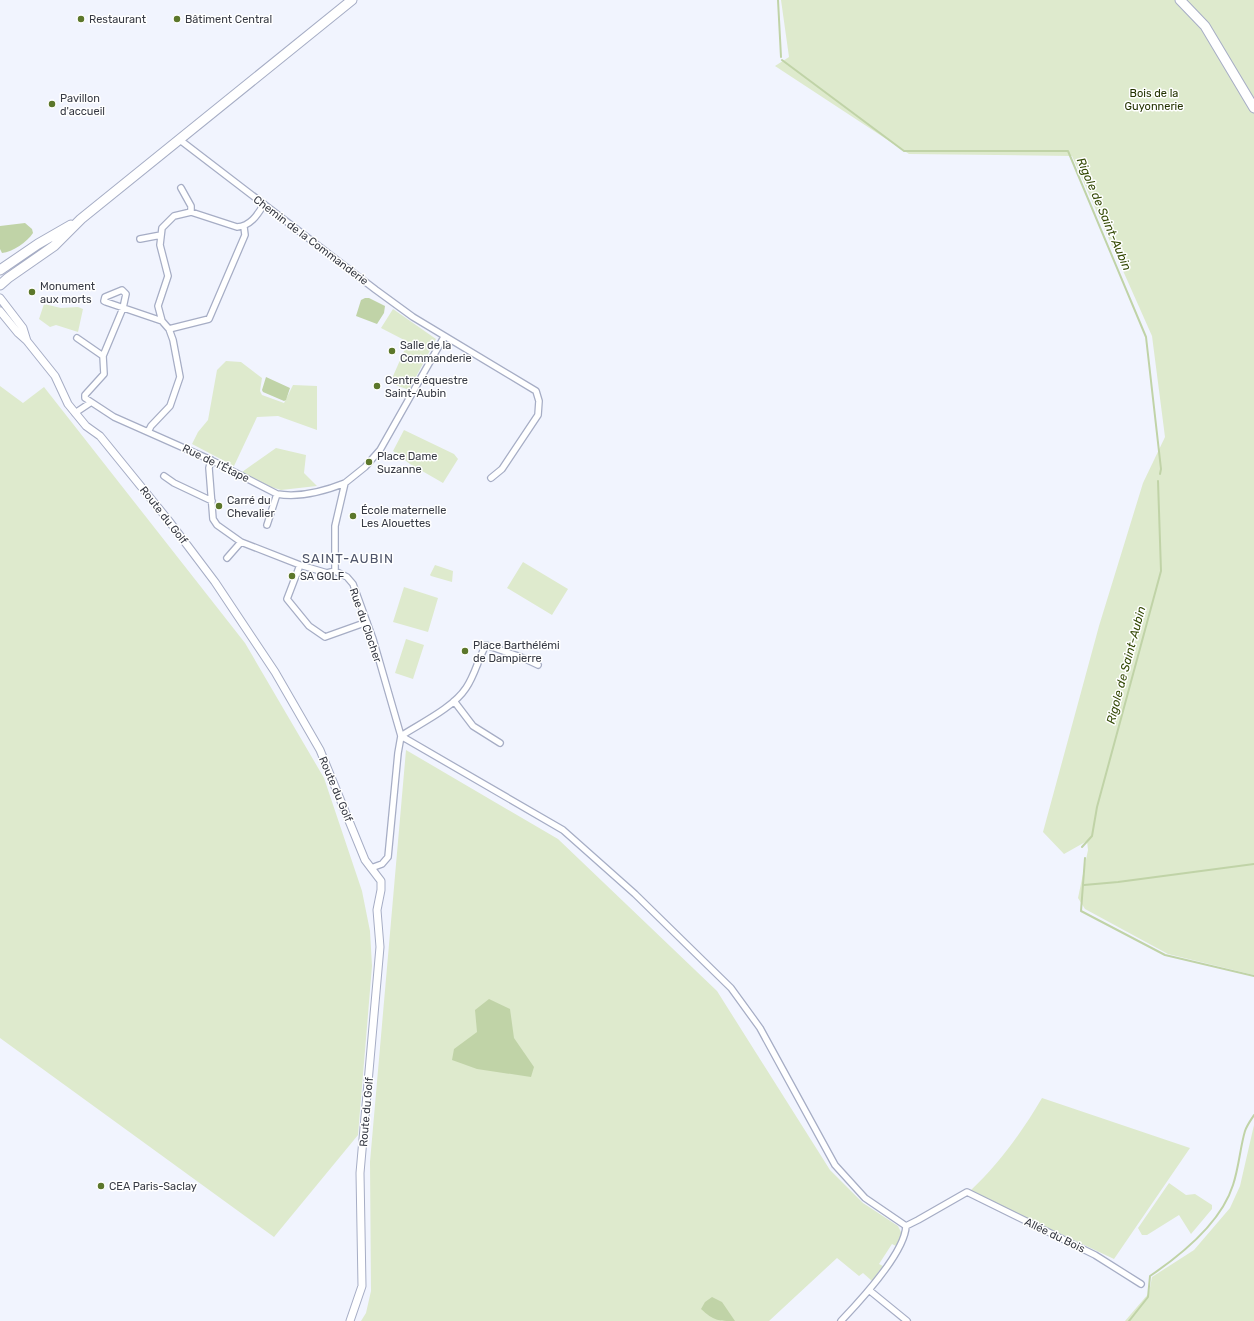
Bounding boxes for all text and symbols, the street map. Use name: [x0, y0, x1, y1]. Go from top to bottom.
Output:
place label: Restaurant: [89, 13, 147, 26]
place label: Bâtiment Central: [185, 13, 272, 26]
marker: Restaurant: [76, 14, 86, 24]
marker: Bâtiment Central: [172, 14, 182, 24]
park label: Bois de la Guyonnerie: [1125, 87, 1183, 113]
place label: Pavillon d'accueil: [60, 92, 105, 118]
marker: Pavillon d'accueil: [47, 99, 57, 109]
water label: Rigole de Saint-Aubin: [1074, 155, 1134, 273]
street label: Chemin de la Commanderie: [251, 193, 371, 288]
place label: Monument aux morts: [40, 280, 96, 306]
marker: Monument aux morts: [27, 287, 37, 297]
place label: Salle de la Commanderie: [400, 339, 472, 365]
marker: Salle de la Commanderie: [387, 346, 397, 356]
place label: Centre équestre Saint-Aubin: [385, 374, 468, 400]
marker: Centre équestre Saint-Aubin: [372, 381, 382, 391]
street label: Rue de l'Étape: [180, 442, 251, 485]
place label: Place Dame Suzanne: [377, 450, 437, 476]
marker: Place Dame Suzanne: [364, 457, 374, 467]
street label: Route du Golf: [137, 484, 191, 547]
place label: Carré du Chevalier: [227, 494, 275, 520]
marker: Carré du Chevalier: [214, 501, 224, 511]
place label: École maternelle Les Alouettes: [361, 504, 446, 530]
marker: École maternelle Les Alouettes: [348, 511, 358, 521]
district label: SAINT-AUBIN: [302, 551, 394, 566]
place label: SA GOLF: [300, 570, 344, 583]
marker: SA GOLF: [287, 571, 297, 581]
street label: Rue du Clocher: [347, 586, 385, 665]
water label: Rigole de Saint-Aubin: [1104, 605, 1148, 725]
place label: Place Barthélémi de Dampierre: [473, 639, 560, 665]
marker: Place Barthélémi de Dampierre: [460, 646, 470, 656]
street label: Route du Golf: [316, 755, 355, 825]
street label: Route du Golf: [357, 1076, 376, 1147]
place label: CEA Paris-Saclay: [109, 1180, 197, 1193]
marker: CEA Paris-Saclay: [96, 1181, 106, 1191]
street label: Allée du Bois: [1022, 1215, 1087, 1256]

